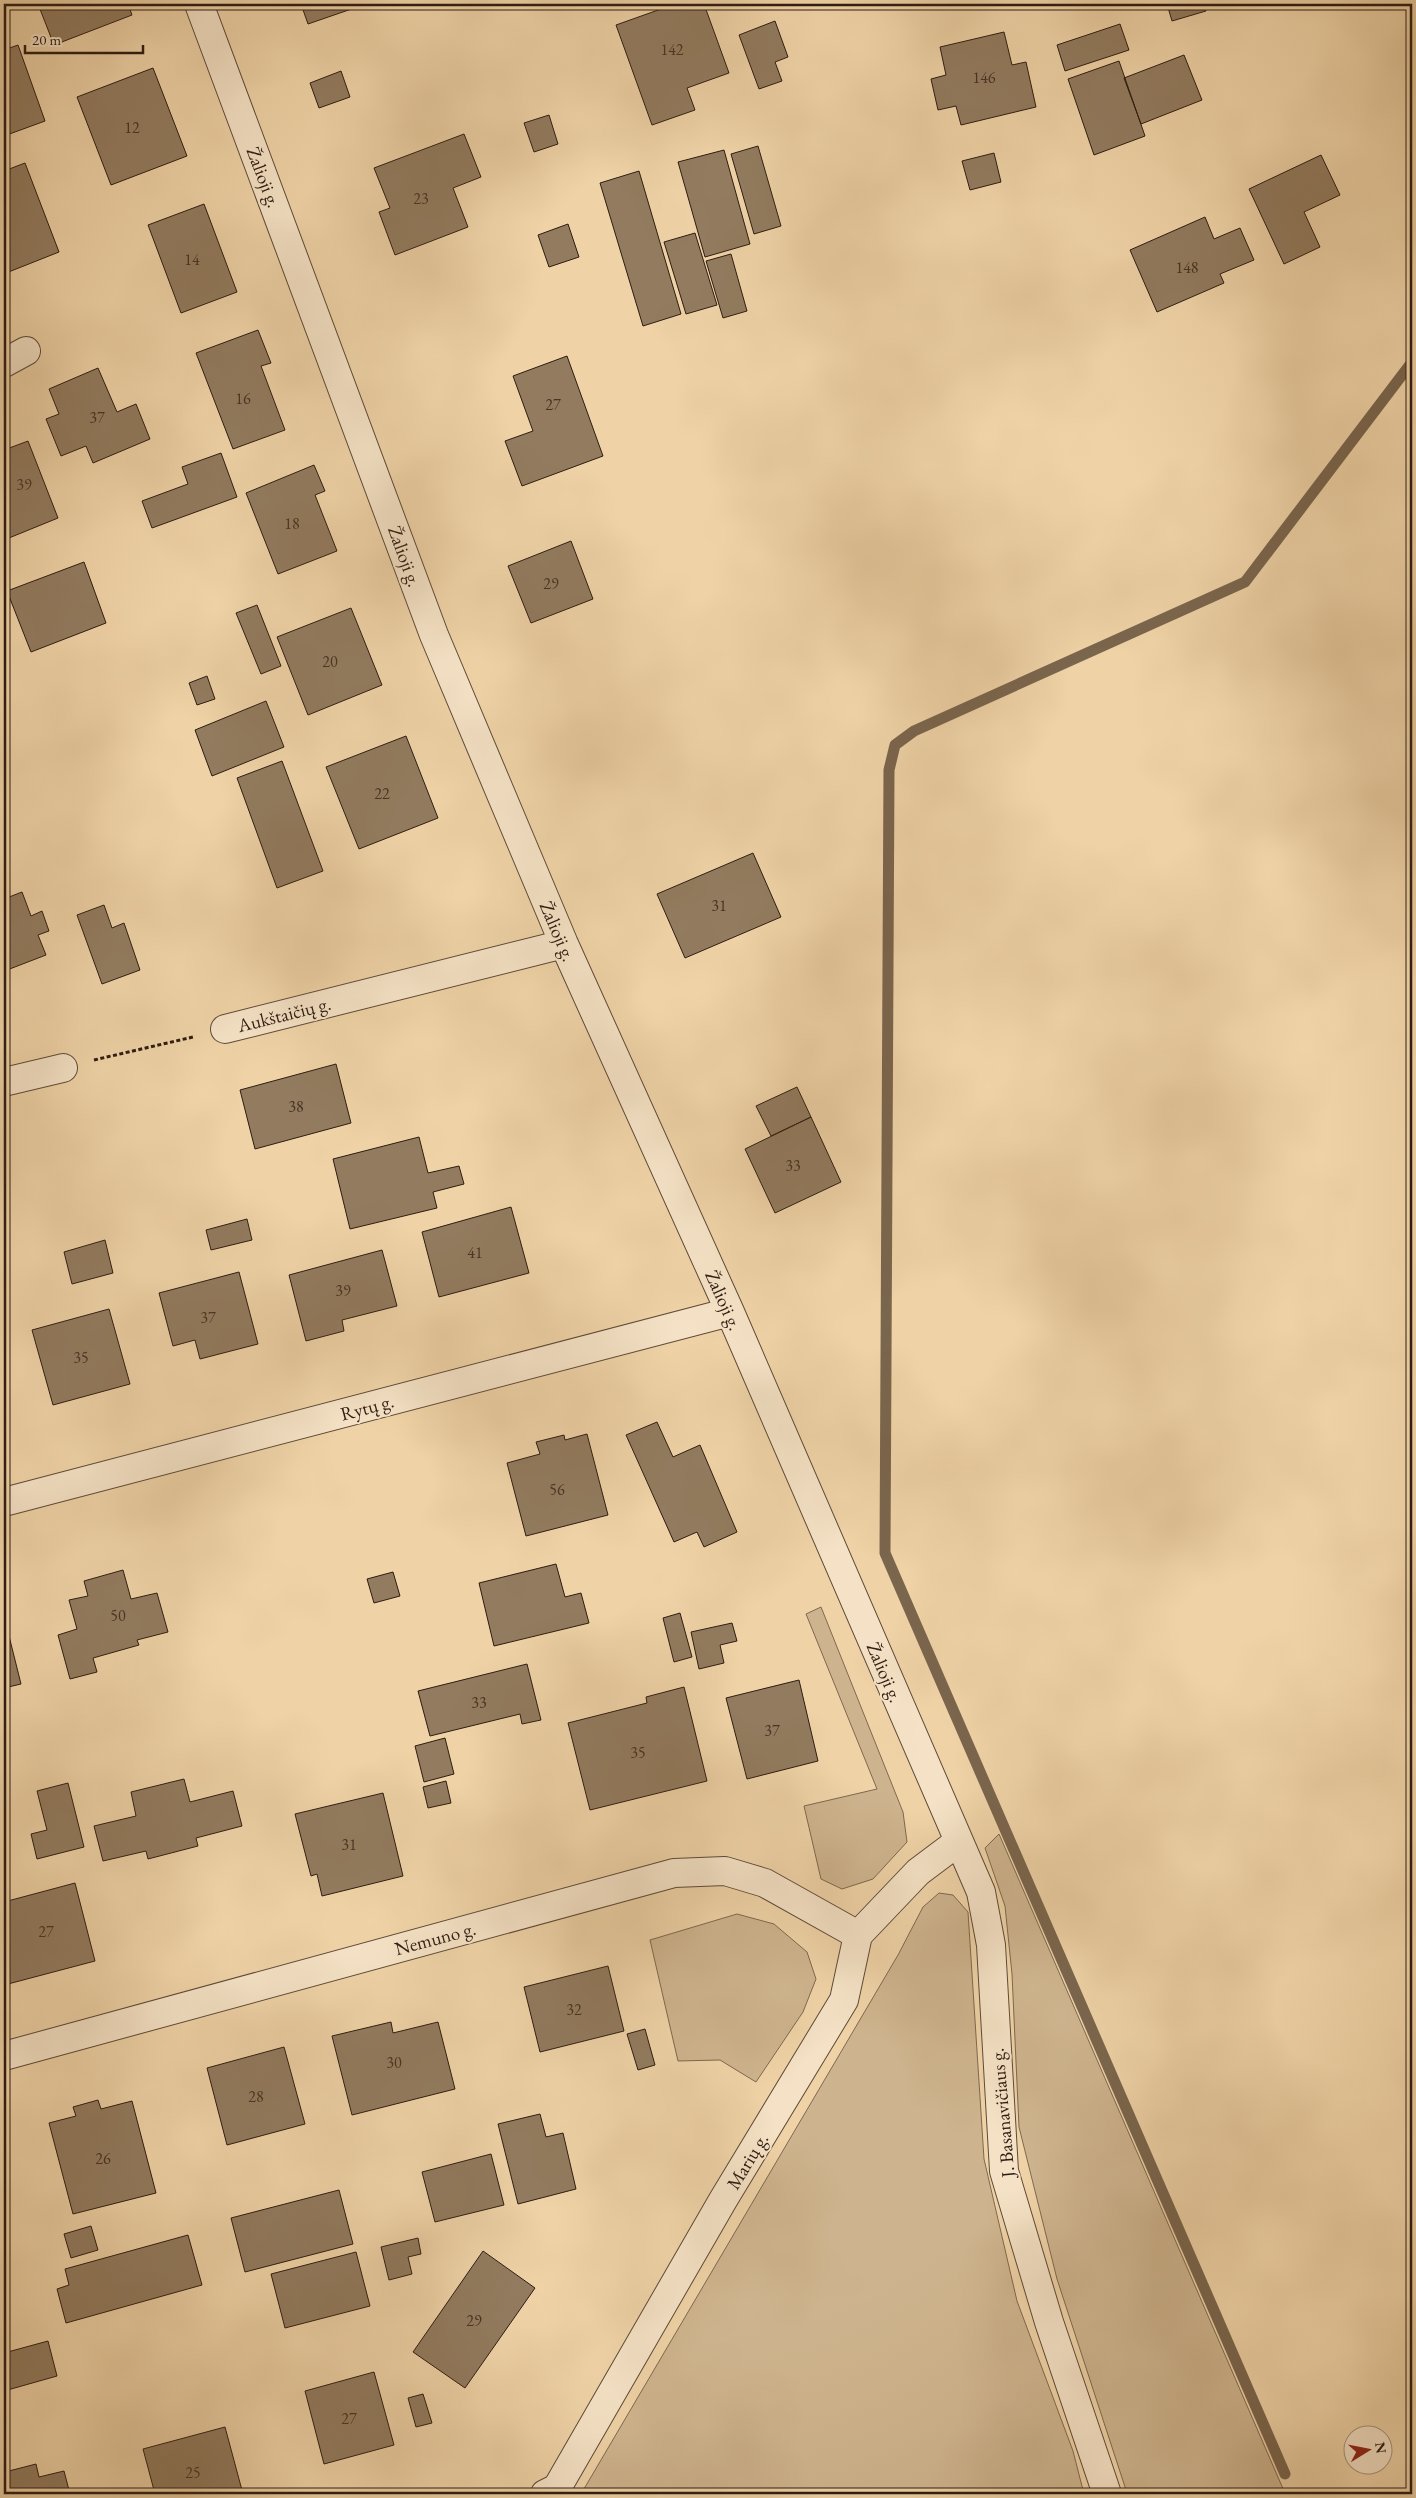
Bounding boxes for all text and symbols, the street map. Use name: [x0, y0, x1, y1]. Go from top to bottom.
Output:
scale bar: [25, 22, 142, 54]
text: 20 m: [32, 30, 61, 49]
house number: 142: [660, 39, 684, 60]
house number: 146: [972, 67, 996, 88]
house number: 12: [124, 117, 140, 138]
street label: Žalioji g.: [241, 143, 286, 211]
house number: 23: [413, 188, 429, 209]
house number: 14: [184, 249, 200, 270]
house number: 148: [1175, 257, 1199, 278]
house number: 16: [235, 388, 251, 409]
house number: 27: [545, 394, 561, 415]
house number: 37: [89, 407, 105, 428]
house number: 39: [16, 474, 32, 495]
house number: 18: [284, 513, 300, 534]
street label: Žalioji g.: [382, 522, 427, 590]
house number: 29: [543, 573, 559, 594]
house number: 20: [322, 651, 338, 672]
house number: 22: [374, 783, 390, 804]
house number: 31: [711, 895, 727, 916]
street label: Žalioji g.: [534, 897, 581, 965]
street label: Aukštaičių g.: [234, 991, 333, 1038]
house number: 38: [288, 1096, 304, 1117]
house number: 33: [785, 1155, 801, 1176]
house number: 41: [467, 1242, 483, 1263]
street label: Žalioji g.: [699, 1266, 748, 1334]
house number: 39: [335, 1280, 351, 1301]
house number: 37: [200, 1307, 216, 1328]
house number: 35: [73, 1347, 89, 1368]
street label: Rytų g.: [338, 1388, 397, 1427]
house number: 56: [549, 1479, 565, 1500]
house number: 50: [110, 1605, 126, 1626]
street label: Žalioji g.: [861, 1638, 908, 1706]
house number: 33: [471, 1692, 487, 1713]
house number: 37: [764, 1720, 780, 1741]
house number: 35: [630, 1742, 646, 1763]
house number: 31: [341, 1834, 357, 1855]
street label: Nemuno g.: [392, 1916, 479, 1961]
house number: 27: [38, 1921, 54, 1942]
house number: 32: [566, 1999, 582, 2020]
street label: J. Basanavičiaus g.: [984, 2047, 1021, 2181]
house number: 30: [386, 2052, 402, 2073]
house number: 28: [248, 2086, 264, 2107]
street label: Marių g.: [721, 2128, 774, 2194]
house number: 26: [95, 2148, 111, 2169]
house number: 29: [466, 2310, 482, 2331]
house number: 27: [341, 2408, 357, 2429]
north arrow: [1344, 2426, 1394, 2476]
text: N: [1371, 2441, 1391, 2456]
house number: 25: [185, 2462, 201, 2483]

